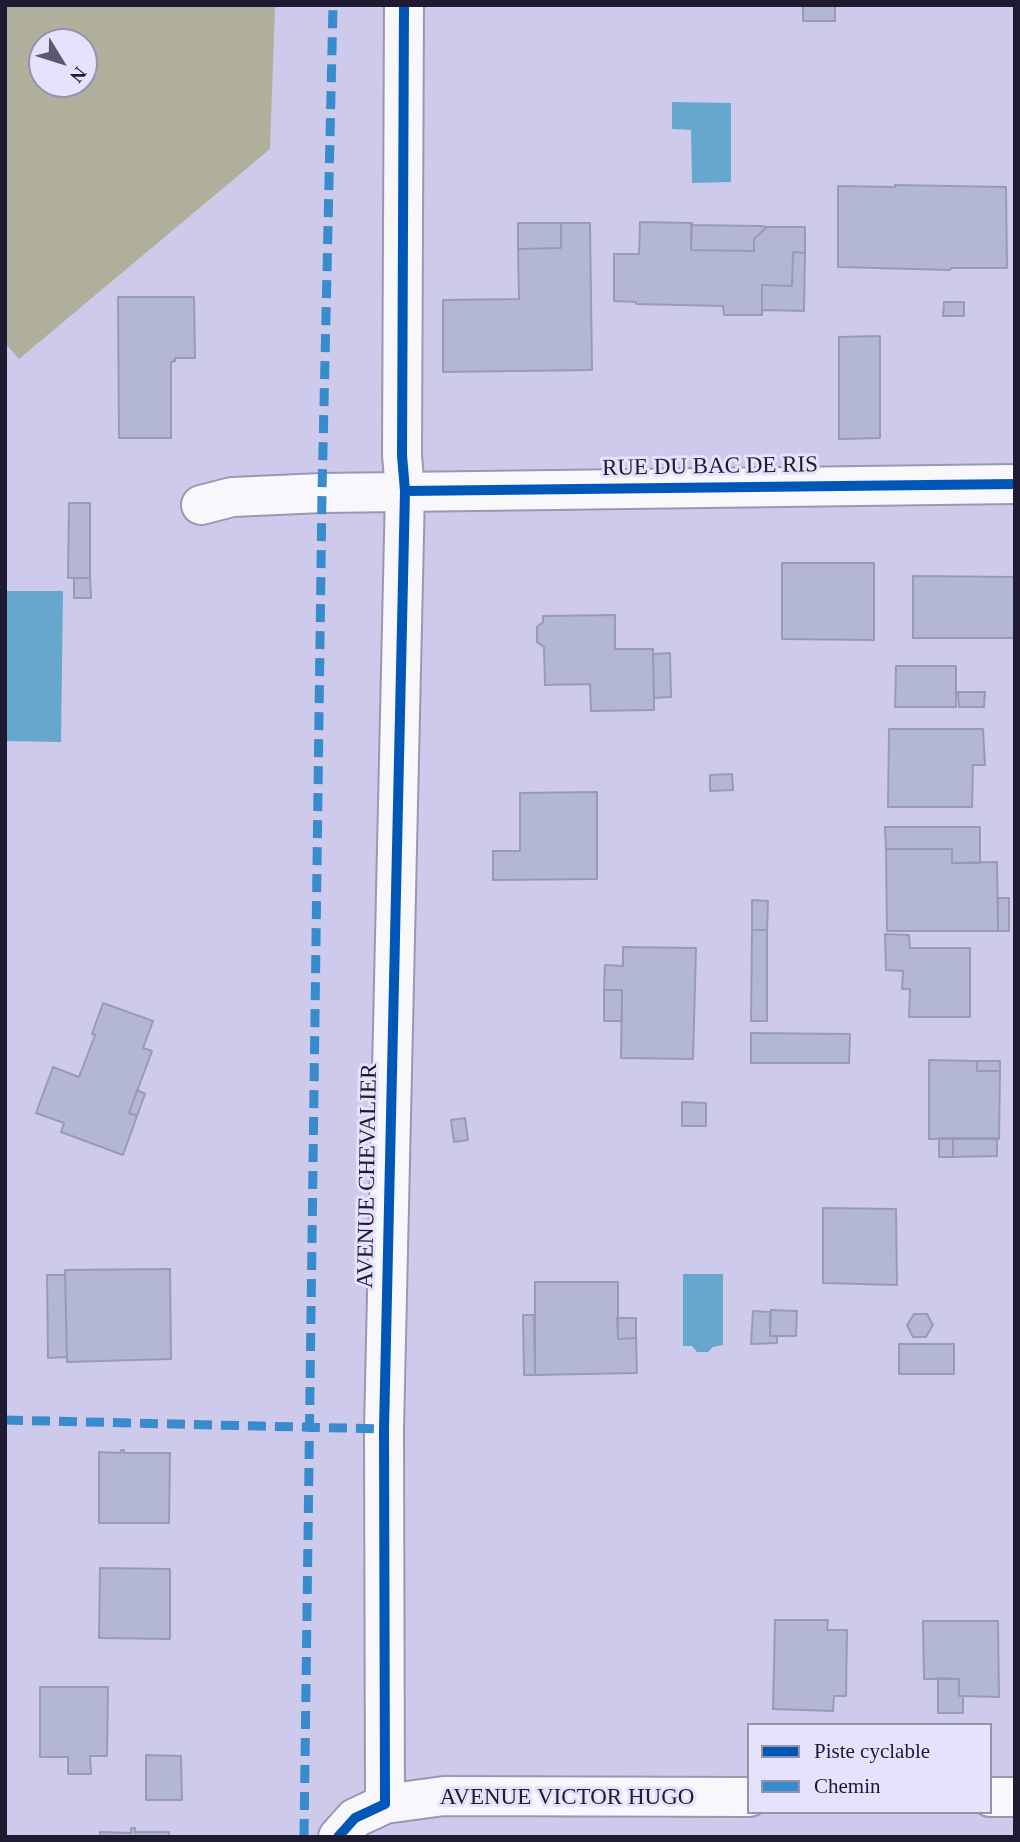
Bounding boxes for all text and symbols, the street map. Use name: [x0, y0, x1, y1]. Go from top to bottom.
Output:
north arrow: [28, 28, 98, 98]
text: N: [66, 63, 91, 87]
street label: RUE DU BAC DE RIS: [602, 451, 818, 483]
street label: AVENUE CHEVALIER: [352, 1063, 384, 1289]
legend: [747, 1723, 992, 1814]
text: Piste cyclable: [814, 1739, 930, 1763]
text: Chemin: [814, 1774, 881, 1798]
street label: AVENUE VICTOR HUGO: [440, 1784, 694, 1812]

